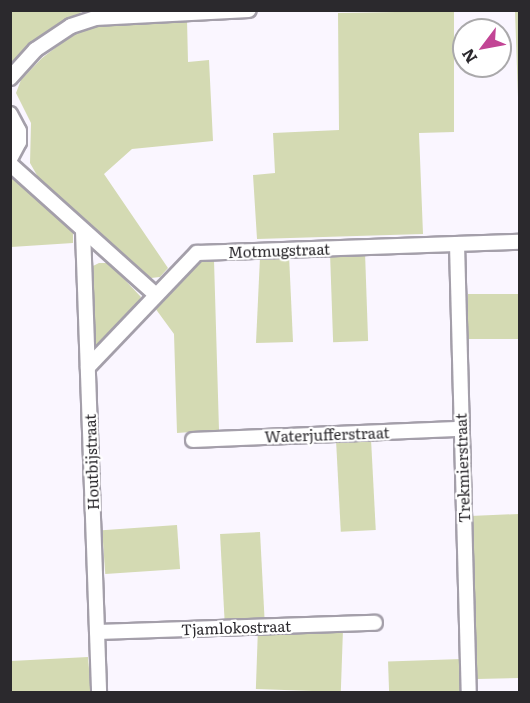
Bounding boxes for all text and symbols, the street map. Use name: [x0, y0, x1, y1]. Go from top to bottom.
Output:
north arrow: [452, 18, 512, 78]
text: N: [455, 44, 482, 69]
street label: Motmugstraat: [228, 239, 330, 261]
street label: Trekmierstraat: [451, 413, 473, 523]
street label: Houtbijstraat: [80, 414, 102, 510]
street label: Waterjufferstraat: [264, 423, 390, 445]
street label: Tjamlokostraat: [181, 616, 291, 638]

